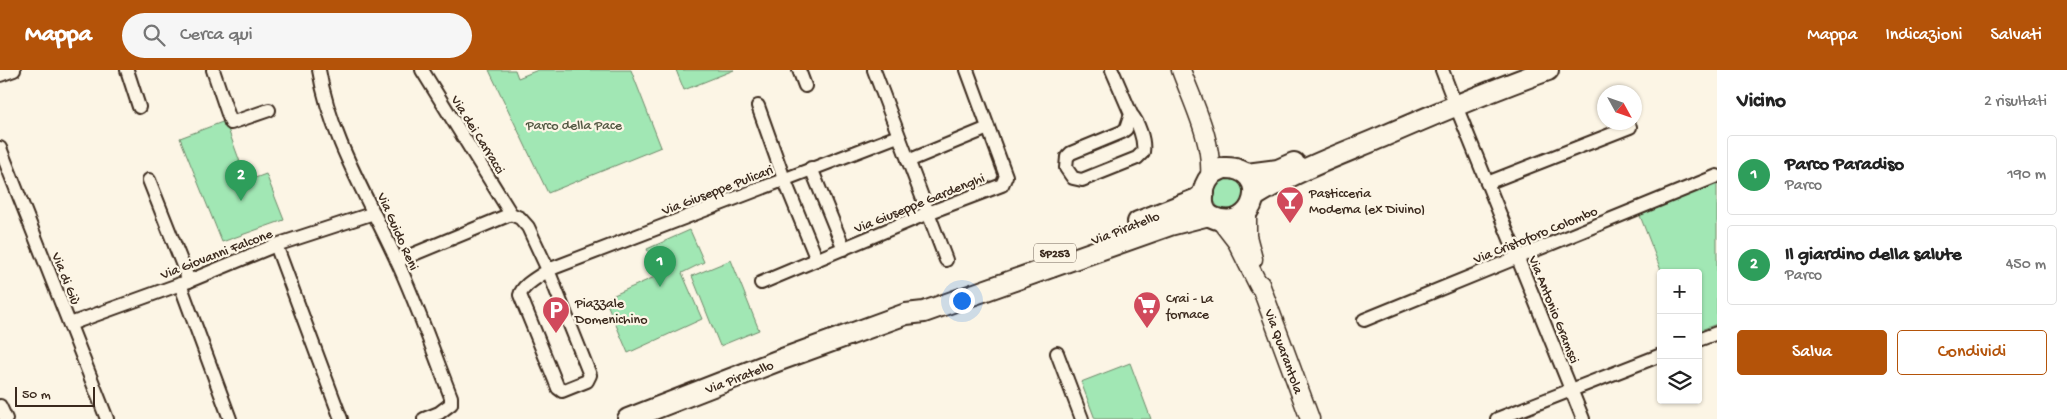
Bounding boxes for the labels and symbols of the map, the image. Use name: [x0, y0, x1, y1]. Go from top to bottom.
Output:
north arrow: [1597, 85, 1642, 130]
street label: Via dei Carracci: [445, 92, 508, 178]
park label: Parco della Pace: [525, 118, 623, 135]
pin: 2: [225, 160, 257, 201]
street label: Via Giuseppe Pulicari: [659, 162, 776, 221]
street label: Via Giuseppe Gardenghi: [851, 170, 988, 239]
bar icon: Pasticceria Moderna (ex Divino): [1275, 185, 1305, 224]
place label: Pasticceria Moderna (ex Divino): [1308, 186, 1425, 219]
street label: Via Guido Reni: [372, 190, 421, 274]
street label: Via Cristoforo Colombo: [1470, 204, 1601, 269]
street label: Via Piratello: [1088, 209, 1162, 250]
street label: Via Giovanni Falcone: [158, 226, 276, 285]
road number: SP253: [1034, 244, 1076, 262]
pin: 1: [644, 246, 676, 287]
street label: Via di Giù: [46, 249, 83, 308]
street label: Via Antonio Gramsci: [1523, 253, 1582, 366]
your location: [949, 288, 975, 314]
supermarket icon: Crai - La fornace: [1132, 290, 1162, 329]
place label: Crai - La fornace: [1165, 291, 1215, 324]
parking icon: Piazzale Domenichino: [541, 295, 571, 334]
place label: Piazzale Domenichino: [574, 296, 647, 329]
street label: Via Quarantola: [1259, 306, 1306, 398]
street label: Via Piratello: [702, 358, 776, 399]
scale bar: [15, 384, 95, 407]

